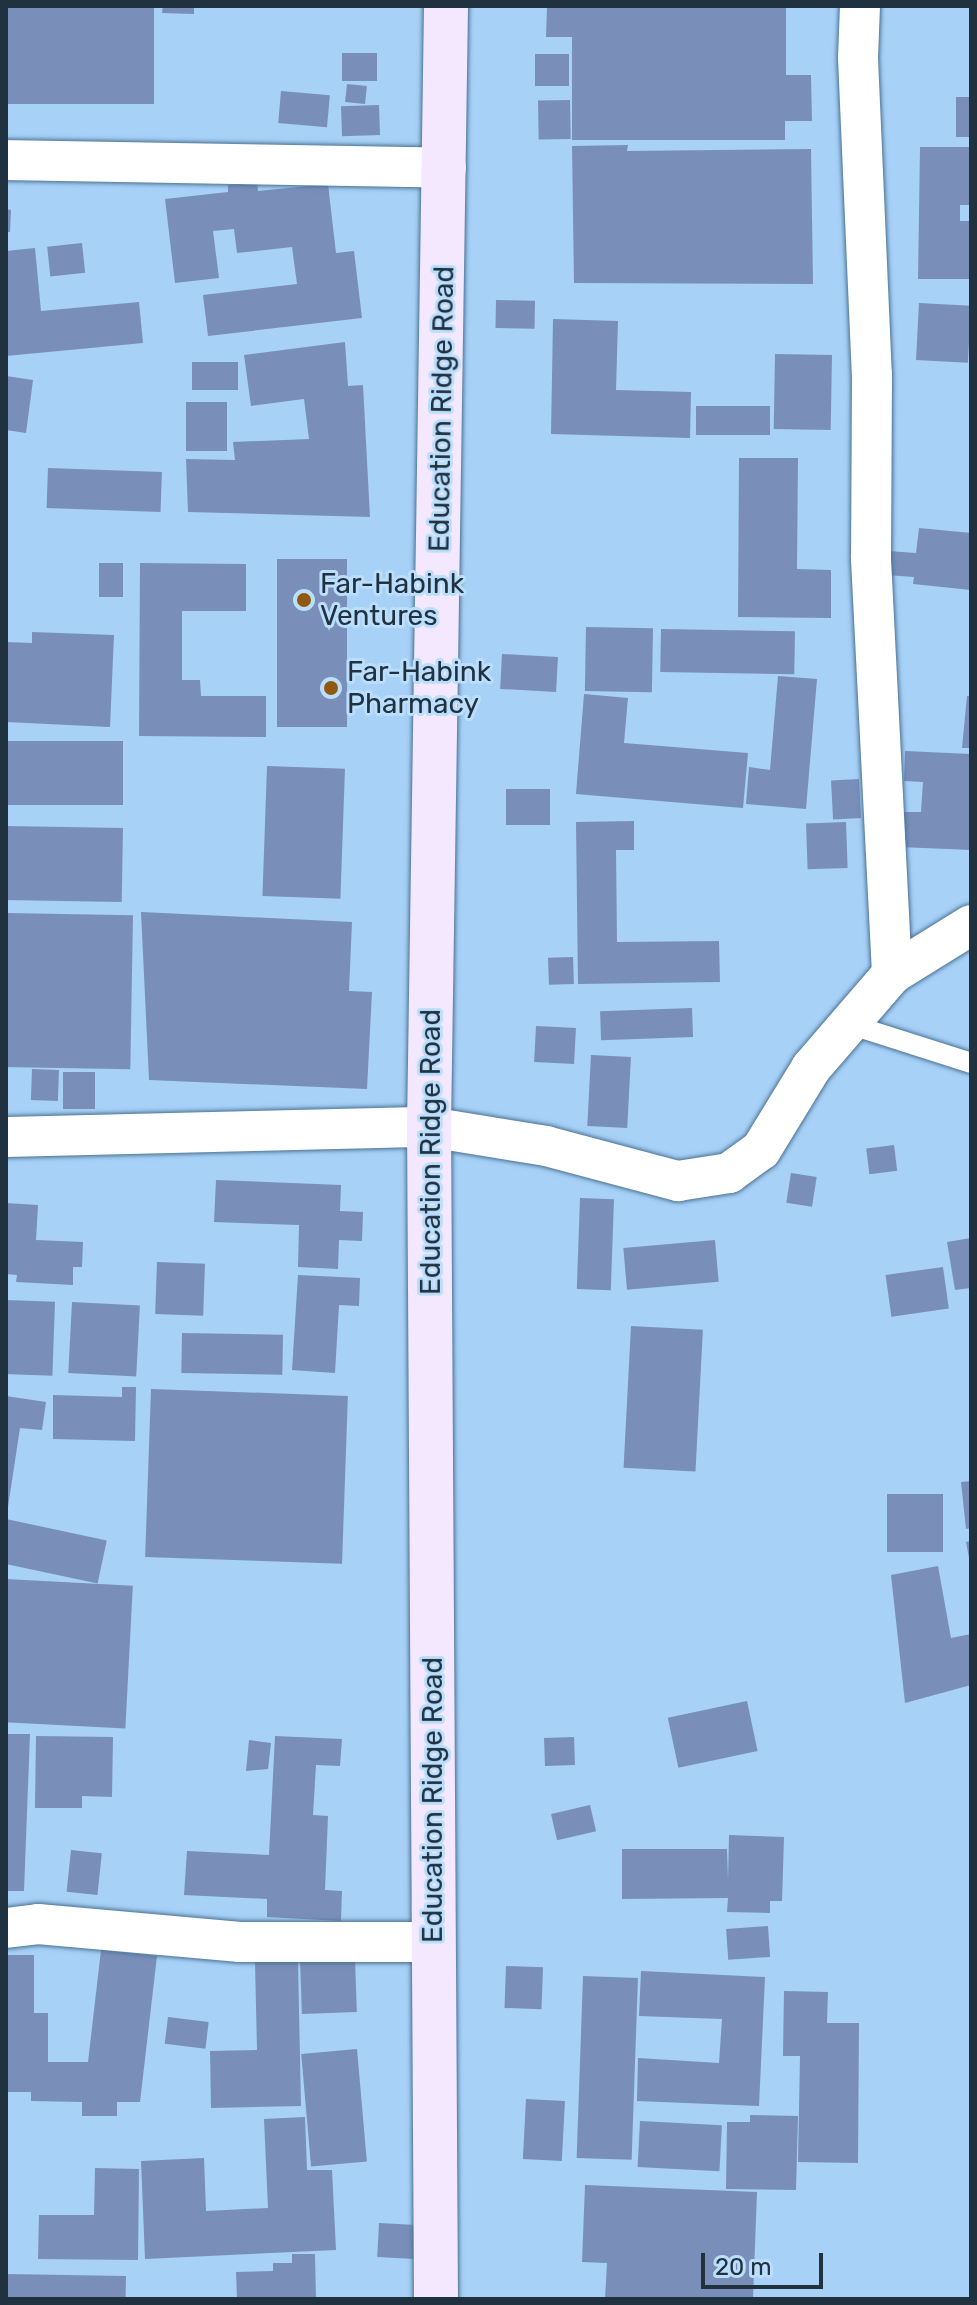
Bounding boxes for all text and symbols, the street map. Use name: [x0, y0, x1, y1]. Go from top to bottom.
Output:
street label: Education Ridge Road: [423, 266, 461, 552]
place label: Far-Habink Ventures: [320, 567, 464, 633]
marker: Far-Habink Ventures: [295, 591, 313, 609]
place label: Far-Habink Pharmacy: [347, 655, 491, 721]
marker: Far-Habink Pharmacy: [322, 679, 340, 697]
street label: Education Ridge Road: [414, 1009, 448, 1295]
street label: Education Ridge Road: [416, 1657, 450, 1943]
scale bar: [705, 2237, 827, 2287]
text: 20 m: [715, 2253, 772, 2281]

